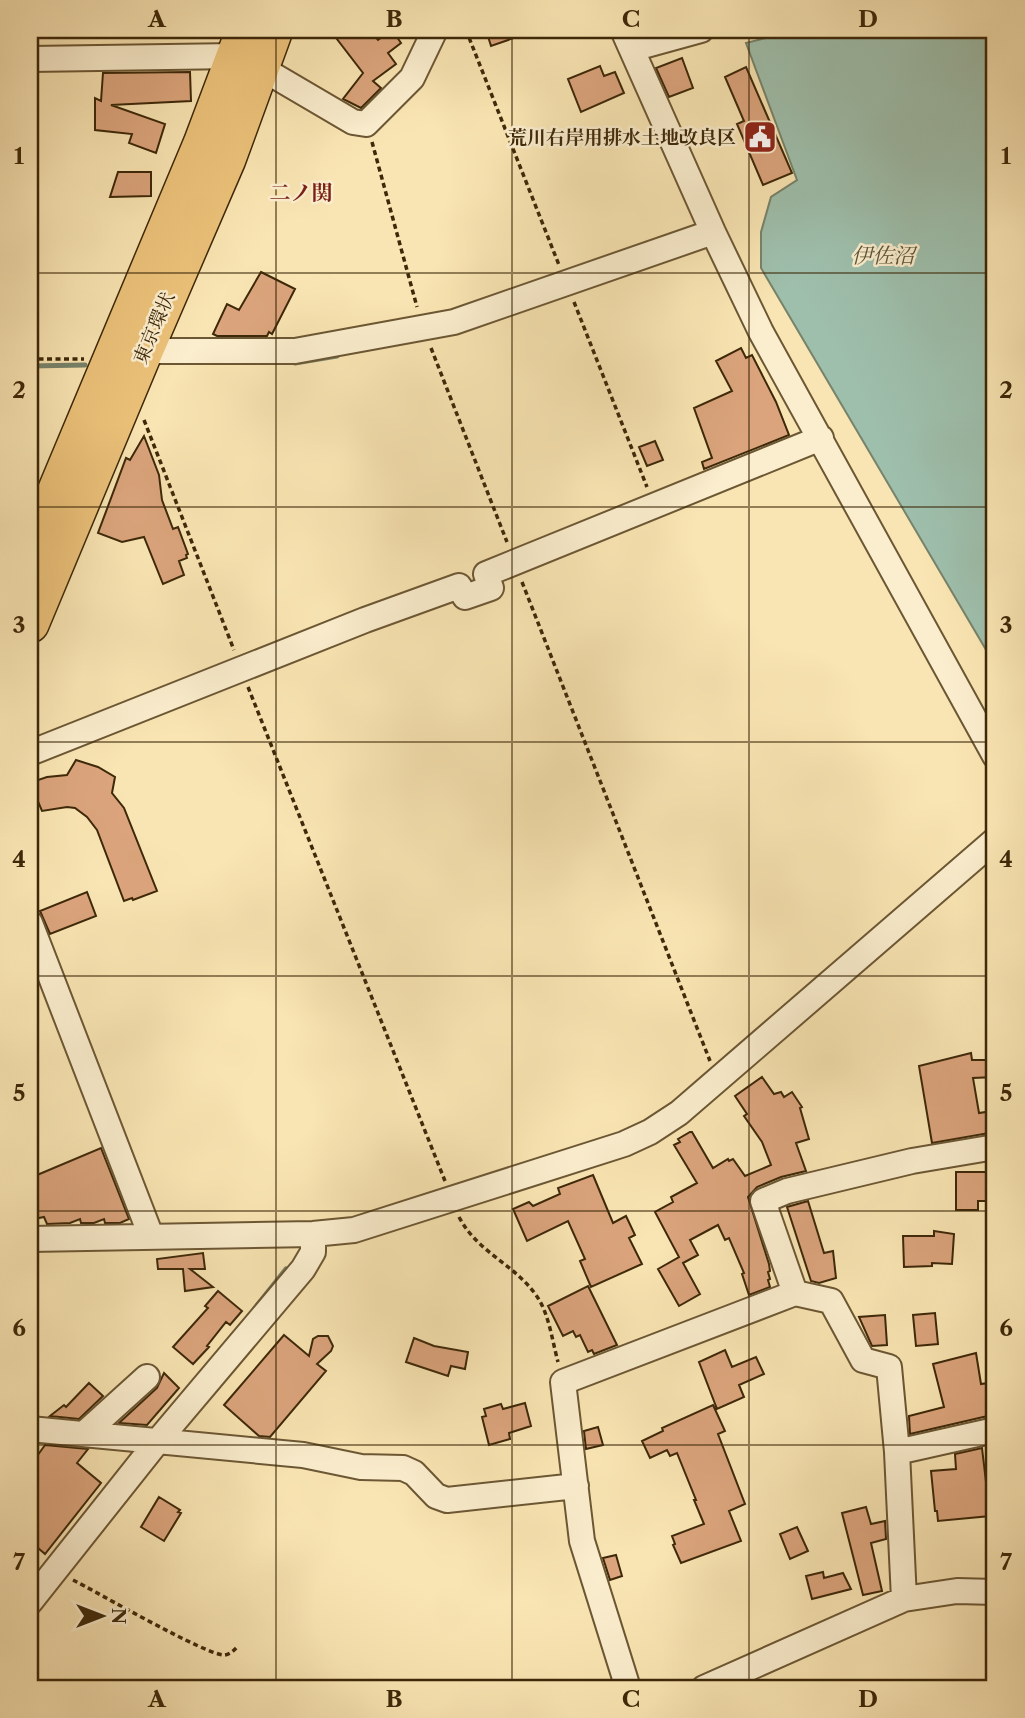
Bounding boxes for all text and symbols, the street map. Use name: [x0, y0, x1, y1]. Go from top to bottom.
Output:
text: A: [147, 5, 167, 33]
text: B: [385, 5, 403, 33]
text: C: [622, 5, 640, 33]
text: D: [858, 5, 878, 33]
public building icon: 荒川右岸用排水土地改良区: [741, 118, 779, 156]
place label: 荒川右岸用排水土地改良区: [508, 126, 736, 149]
text: 1: [14, 142, 25, 170]
text: 1: [1001, 142, 1012, 170]
district label: 二ノ関: [270, 180, 333, 205]
water label: 伊佐沼: [852, 243, 917, 268]
street label: 東京環状: [129, 289, 179, 367]
text: 2: [12, 376, 26, 404]
text: 2: [999, 376, 1013, 404]
text: 3: [13, 611, 26, 639]
text: 3: [1000, 611, 1013, 639]
text: 4: [12, 845, 26, 873]
text: 4: [999, 845, 1013, 873]
text: 5: [13, 1079, 25, 1107]
text: 5: [1000, 1079, 1012, 1107]
text: 6: [12, 1314, 26, 1342]
text: 6: [999, 1314, 1013, 1342]
text: 7: [13, 1548, 25, 1576]
text: 7: [1000, 1548, 1012, 1576]
north arrow: [66, 1582, 136, 1652]
text: N: [107, 1608, 130, 1624]
text: A: [147, 1685, 167, 1713]
text: B: [385, 1685, 403, 1713]
text: C: [622, 1685, 640, 1713]
text: D: [858, 1685, 878, 1713]

